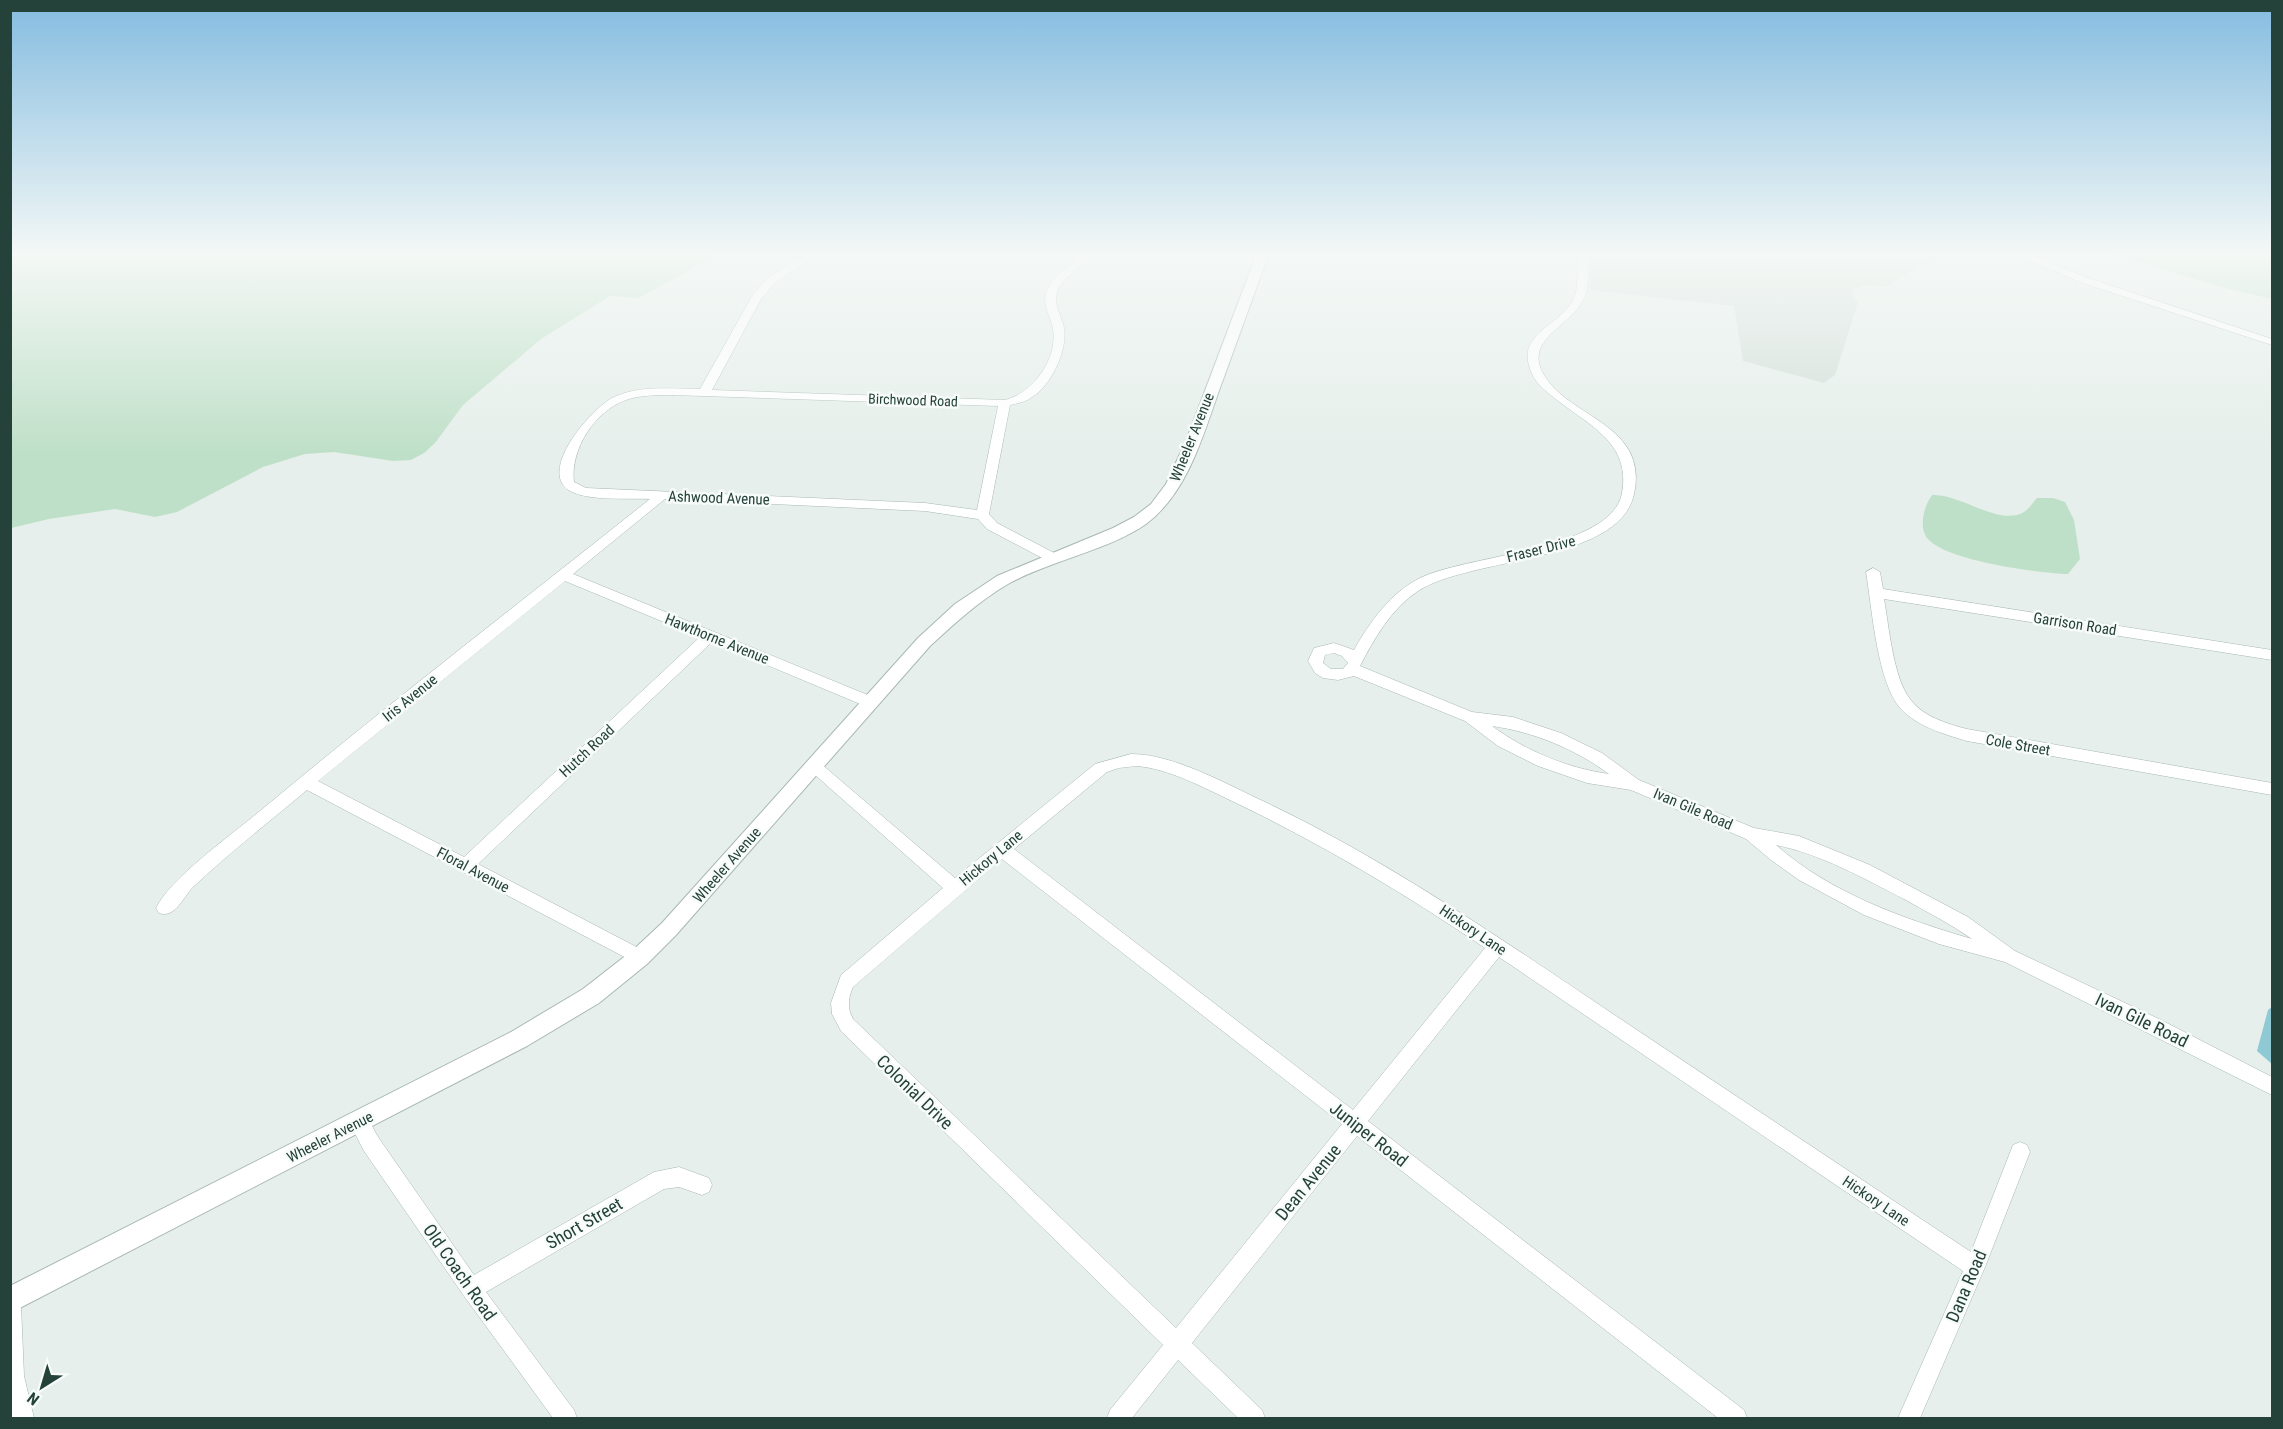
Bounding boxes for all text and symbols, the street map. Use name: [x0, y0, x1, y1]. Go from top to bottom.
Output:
street label: Birchwood Road: [868, 390, 958, 410]
street label: Wheeler Avenue: [1166, 390, 1218, 484]
street label: Ashwood Avenue: [668, 487, 770, 509]
street label: Fraser Drive: [1505, 532, 1577, 566]
street label: Garrison Road: [2032, 609, 2118, 639]
street label: Hawthorne Avenue: [662, 610, 772, 668]
street label: Iris Avenue: [379, 670, 441, 726]
street label: Hutch Road: [556, 721, 618, 781]
street label: Cole Street: [1984, 730, 2052, 760]
street label: Ivan Gile Road: [1651, 784, 1735, 834]
street label: Wheeler Avenue: [689, 823, 765, 907]
street label: Hickory Lane: [956, 826, 1026, 890]
street label: Floral Avenue: [434, 843, 512, 897]
street label: Hickory Lane: [1436, 901, 1510, 959]
street label: Ivan Gile Road: [2092, 988, 2192, 1052]
street label: Colonial Drive: [872, 1050, 958, 1134]
street label: Juniper Road: [1326, 1097, 1412, 1171]
street label: Wheeler Avenue: [284, 1108, 376, 1166]
street label: Dean Avenue: [1271, 1140, 1345, 1224]
street label: Hickory Lane: [1839, 1172, 1913, 1230]
street label: Short Street: [542, 1193, 626, 1253]
street label: Old Coach Road: [419, 1220, 501, 1324]
street label: Dana Road: [1941, 1247, 1991, 1325]
north arrow: [12, 1357, 72, 1417]
text: N: [24, 1388, 43, 1409]

